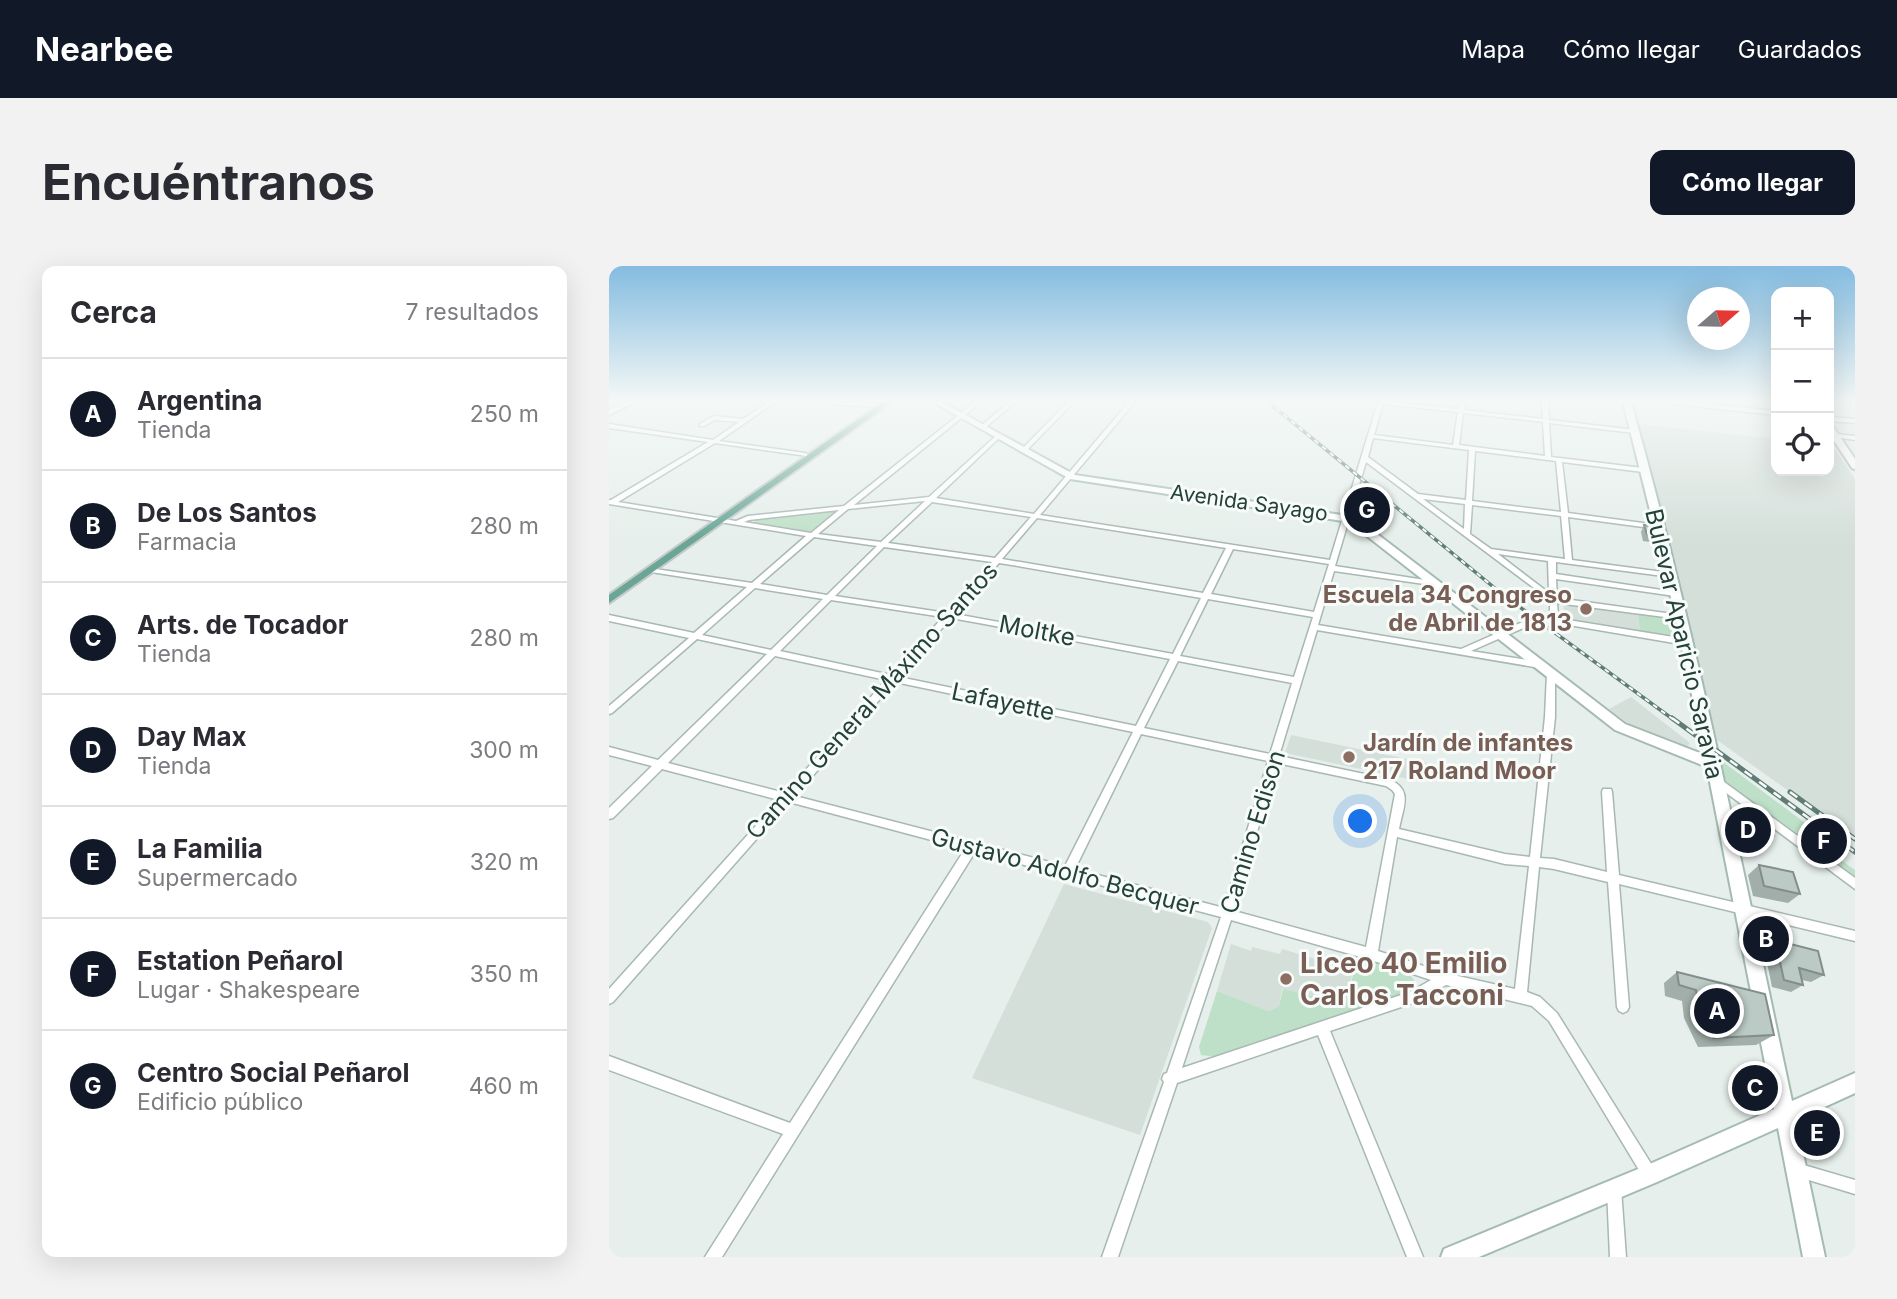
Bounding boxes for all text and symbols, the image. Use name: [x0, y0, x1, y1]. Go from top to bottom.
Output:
text: Nearbee: [35, 29, 173, 69]
text: Mapa: [1461, 35, 1525, 64]
text: Cómo llegar: [1563, 35, 1700, 64]
text: Guardados: [1738, 35, 1862, 64]
button: Cómo llegar: [1650, 150, 1855, 215]
text: Encuéntranos: [42, 153, 375, 212]
north arrow: [1687, 287, 1750, 350]
map controls: [1771, 287, 1834, 476]
button: +: [1771, 287, 1834, 350]
text: Cerca: [70, 294, 157, 330]
text: 7 resultados: [406, 298, 539, 326]
button: −: [1771, 350, 1834, 413]
text: Argentina: [137, 385, 262, 416]
text: A: [84, 400, 102, 428]
text: 250 m: [470, 400, 539, 428]
button: locate: [1771, 413, 1834, 476]
text: Tienda: [137, 416, 211, 444]
street label: Avenida Sayago: [1169, 479, 1329, 526]
pin: G: [1344, 484, 1390, 536]
text: De Los Santos: [137, 497, 317, 528]
street label: Bulevar Aparicio Saravia: [1639, 506, 1730, 782]
text: B: [85, 512, 101, 540]
text: 280 m: [470, 512, 539, 540]
text: Farmacia: [137, 528, 237, 556]
street label: Camino General Máximo Santos: [740, 556, 1004, 845]
place label: Escuela 34 Congreso de Abril de 1813: [1323, 580, 1572, 637]
marker: Escuela 34 Congreso de Abril de 1813: [1578, 601, 1594, 617]
text: Arts. de Tocador: [137, 609, 348, 640]
street label: Moltke: [997, 609, 1078, 652]
text: C: [84, 624, 102, 652]
text: 280 m: [470, 624, 539, 652]
text: Tienda: [137, 640, 211, 668]
street label: Lafayette: [949, 676, 1057, 727]
text: Day Max: [137, 721, 247, 752]
place label: Jardín de infantes 217 Roland Moor: [1363, 728, 1573, 785]
text: D: [85, 736, 101, 764]
text: 300 m: [469, 736, 539, 764]
street label: Camino Edison: [1214, 747, 1291, 917]
marker: Jardín de infantes 217 Roland Moor: [1341, 749, 1357, 765]
text: Tienda: [137, 752, 211, 780]
your location: [1343, 804, 1377, 838]
pin: D: [1725, 804, 1771, 856]
pin: F: [1801, 815, 1847, 867]
street label: Gustavo Adolfo Becquer: [928, 822, 1202, 921]
text: La Familia: [137, 833, 263, 864]
text: E: [86, 848, 100, 876]
text: 320 m: [470, 848, 539, 876]
text: Supermercado: [137, 864, 298, 892]
pin: B: [1743, 913, 1789, 965]
text: Estation Peñarol: [137, 945, 343, 976]
place label: Liceo 40 Emilio Carlos Tacconi: [1300, 946, 1507, 1012]
text: F: [86, 960, 100, 988]
text: 350 m: [470, 960, 539, 988]
marker: Liceo 40 Emilio Carlos Tacconi: [1278, 971, 1294, 987]
text: Lugar · Shakespeare: [137, 976, 360, 1004]
pin: A: [1694, 985, 1740, 1037]
text: Centro Social Peñarol: [137, 1057, 409, 1088]
pin: C: [1732, 1062, 1778, 1114]
text: G: [84, 1072, 102, 1100]
text: 460 m: [469, 1072, 539, 1100]
text: Edificio público: [137, 1088, 303, 1116]
pin: E: [1794, 1107, 1840, 1159]

